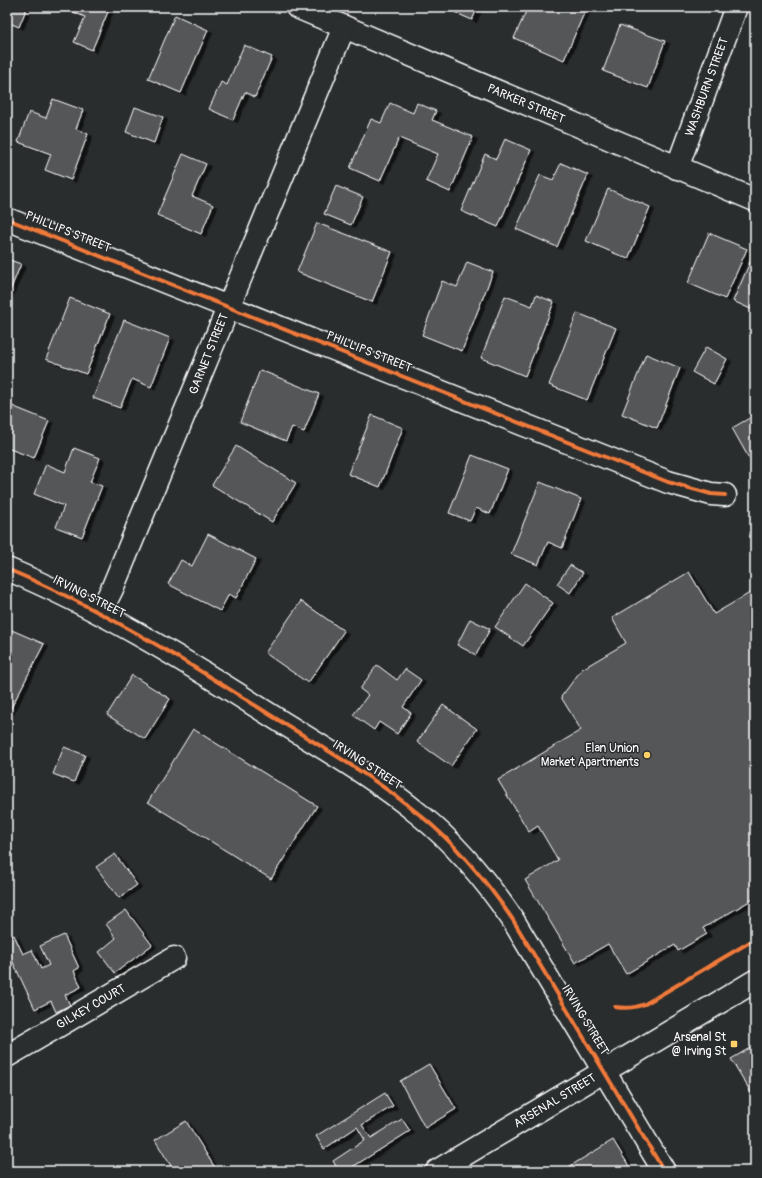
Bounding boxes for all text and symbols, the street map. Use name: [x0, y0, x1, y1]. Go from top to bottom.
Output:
street label: WASHBURN STREET: [682, 35, 732, 138]
street label: PARKER STREET: [485, 81, 567, 127]
street label: PHILLIPS STREET: [23, 208, 113, 256]
street label: GARNET STREET: [186, 311, 232, 397]
street label: PHILLIPS STREET: [324, 328, 414, 376]
street label: IRVING STREET: [50, 572, 128, 622]
street label: IRVING STREET: [330, 737, 405, 793]
place label: Elan Union Market Apartments: [541, 741, 640, 770]
marker: Elan Union Market Apartments: [642, 750, 652, 760]
street label: GILKEY COURT: [54, 981, 128, 1033]
street label: IRVING STREET: [558, 982, 612, 1058]
place label: Arsenal St @ Irving St: [671, 1030, 726, 1059]
marker: Arsenal St @ Irving St: [729, 1039, 739, 1049]
street label: ARSENAL STREET: [511, 1070, 599, 1131]

